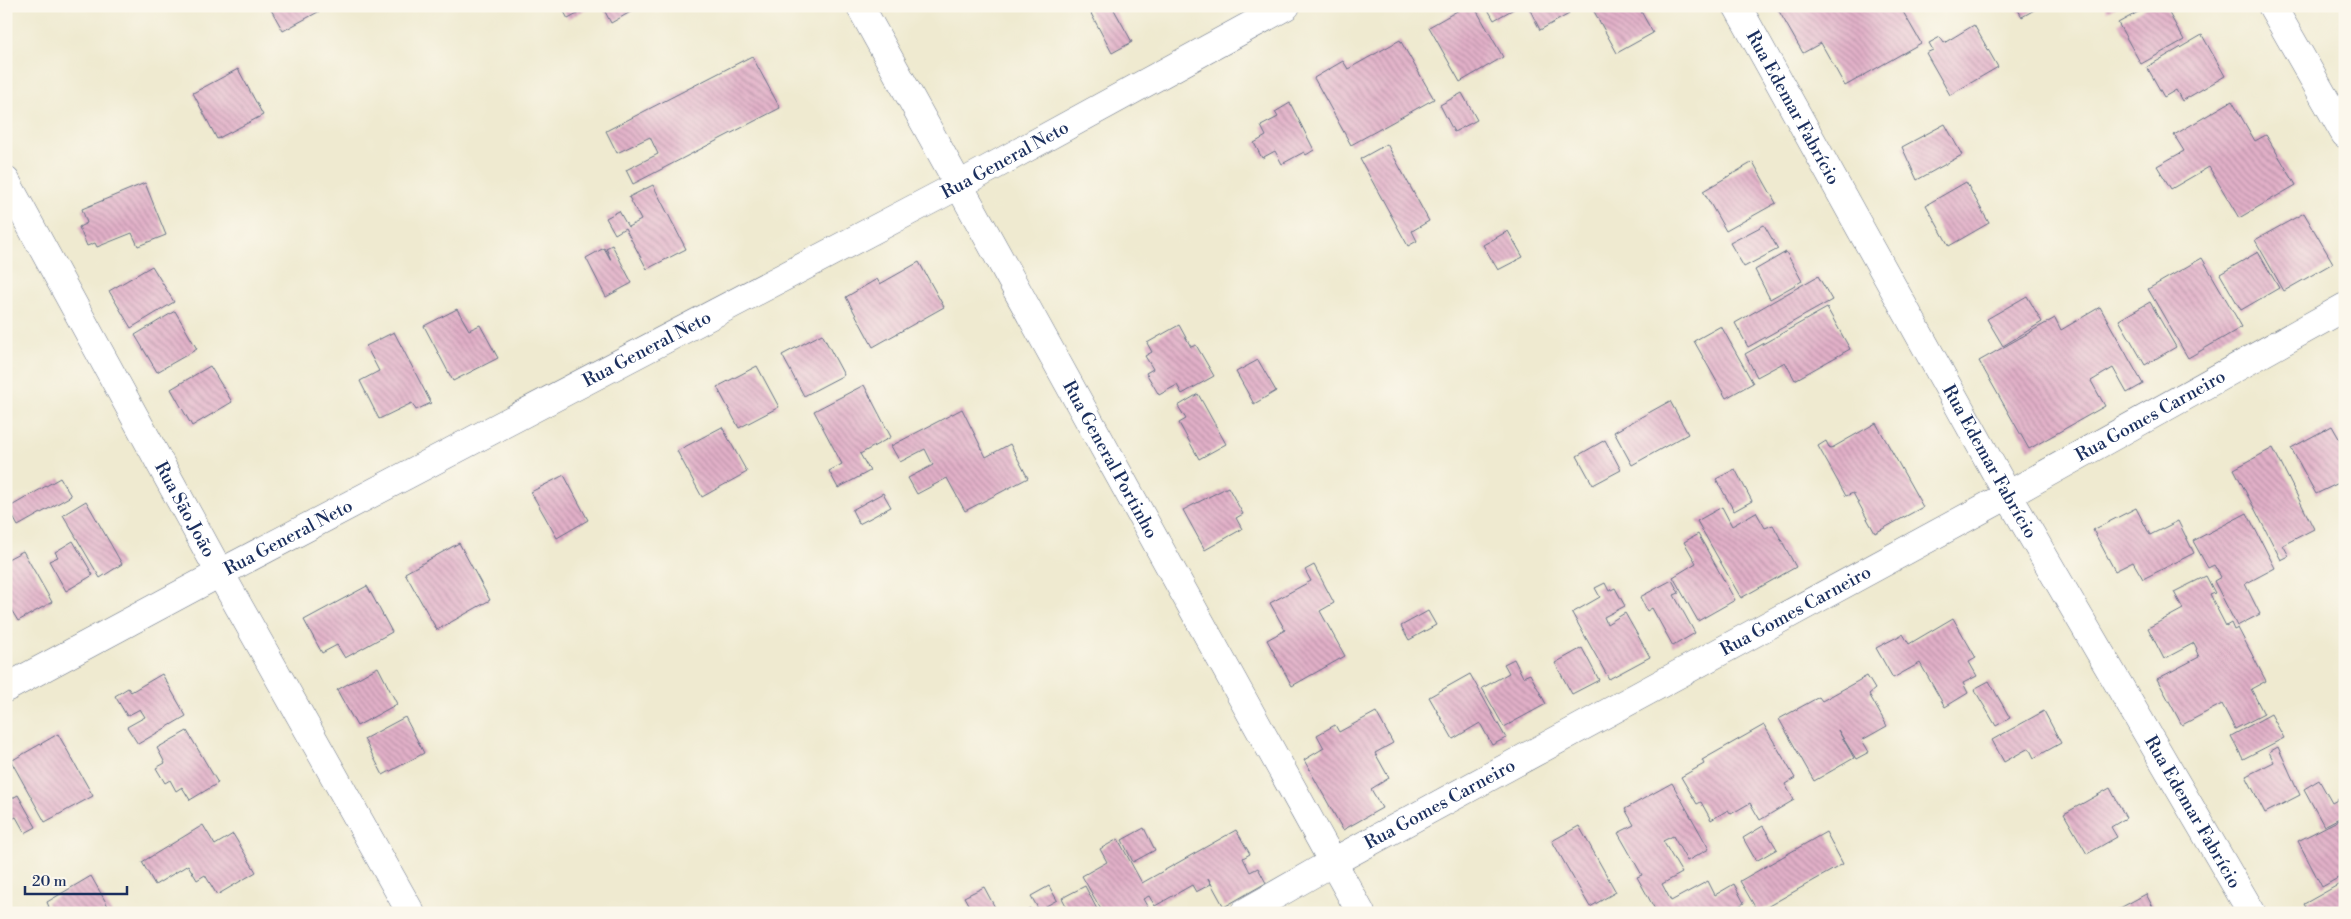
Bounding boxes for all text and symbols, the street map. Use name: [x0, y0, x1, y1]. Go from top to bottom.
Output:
street label: Rua Edemar Fabrício: [1741, 26, 1845, 189]
street label: Rua General Neto: [937, 116, 1073, 204]
street label: Rua General Neto: [579, 306, 715, 393]
street label: Rua Gomes Carneiro: [2072, 365, 2230, 467]
street label: Rua General Portinho: [1057, 377, 1163, 543]
street label: Rua Edemar Fabrício: [1937, 381, 2042, 543]
street label: Rua São João: [149, 458, 220, 562]
street label: Rua General Neto: [220, 494, 357, 581]
street label: Rua Gomes Carneiro: [1716, 561, 1875, 661]
street label: Rua Edemar Fabrício: [2139, 732, 2246, 893]
street label: Rua Gomes Carneiro: [1360, 754, 1519, 855]
scale bar: [25, 864, 128, 896]
text: 20 m: [32, 872, 67, 891]

